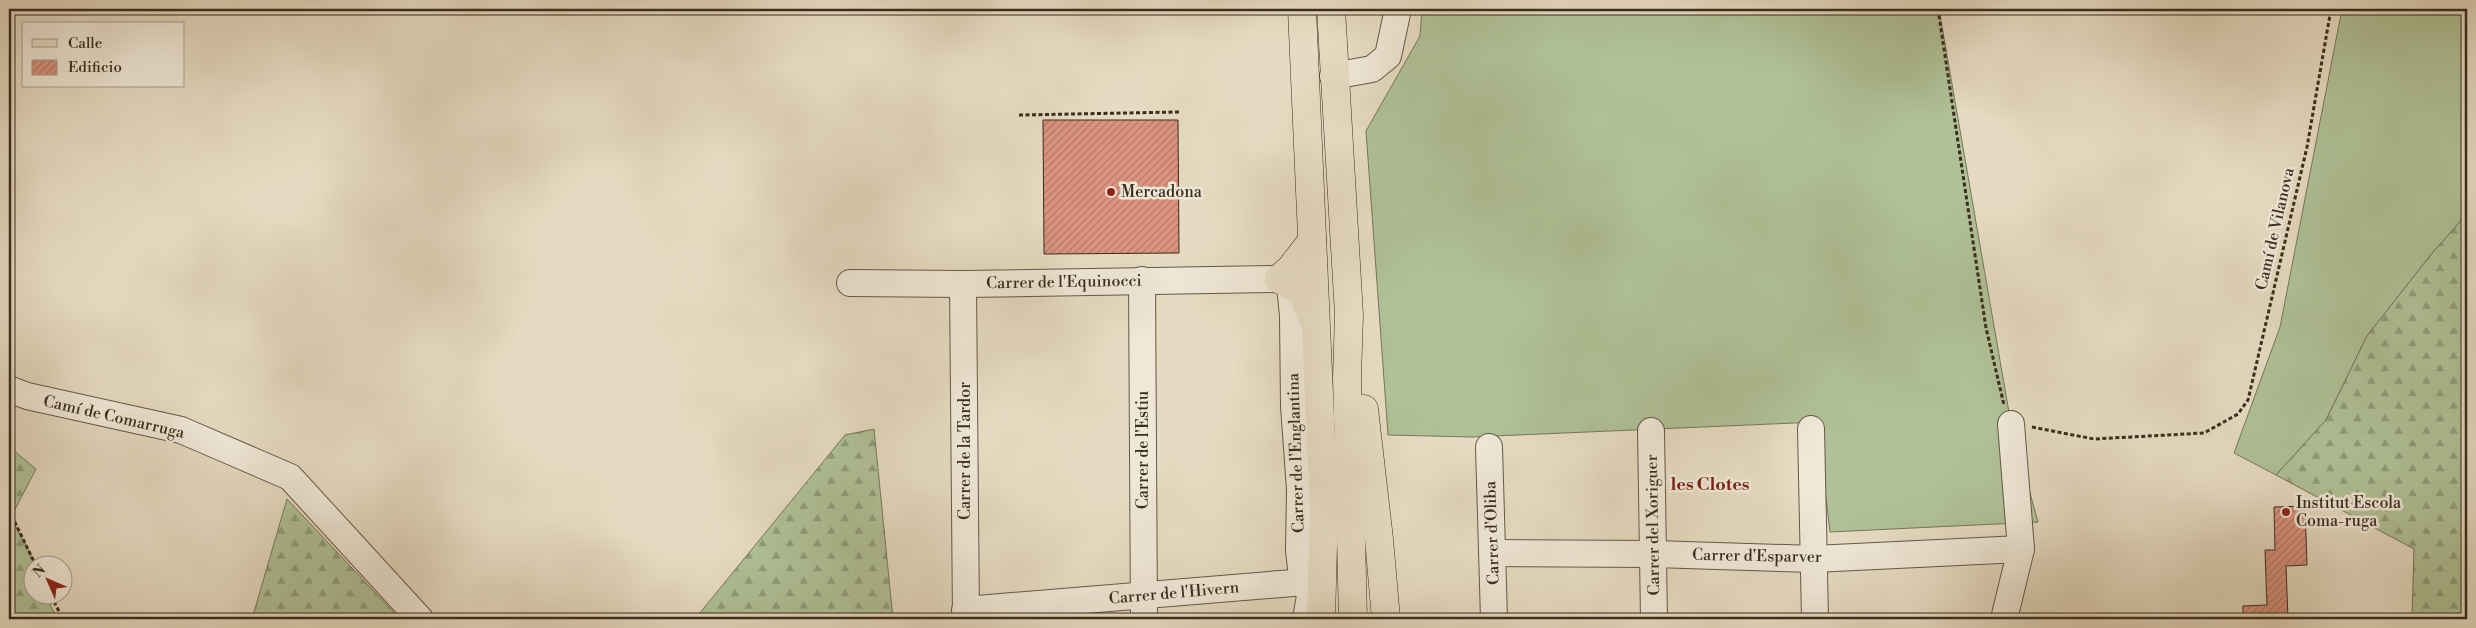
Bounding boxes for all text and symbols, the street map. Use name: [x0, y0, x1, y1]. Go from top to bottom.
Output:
legend: [22, 22, 185, 88]
text: Calle: [68, 34, 102, 53]
text: Edificio: [68, 58, 122, 77]
street label: Camí de Vilanova: [2251, 165, 2299, 292]
place label: Mercadona: [1121, 182, 1203, 202]
marker: Mercadona: [1105, 186, 1117, 198]
street label: Carrer de l'Equinocci: [986, 271, 1142, 293]
street label: Carrer de l'Englantina: [1283, 372, 1309, 533]
street label: Carrer de la Tardor: [955, 382, 975, 520]
street label: Camí de Comarruga: [41, 391, 187, 443]
street label: Carrer de l'Estiu: [1133, 391, 1153, 509]
street label: Carrer del Xoriguer: [1642, 454, 1664, 596]
district label: les Clotes: [1670, 473, 1750, 496]
street label: Carrer d'Oliba: [1480, 480, 1504, 585]
place label: Institut Escola Coma-ruga: [2296, 493, 2402, 531]
marker: Institut Escola Coma-ruga: [2280, 506, 2292, 518]
street label: Carrer d'Esparver: [1692, 545, 1822, 567]
north arrow: [22, 556, 72, 606]
text: N: [29, 561, 50, 582]
street label: Carrer de l'Hivern: [1108, 577, 1240, 609]

